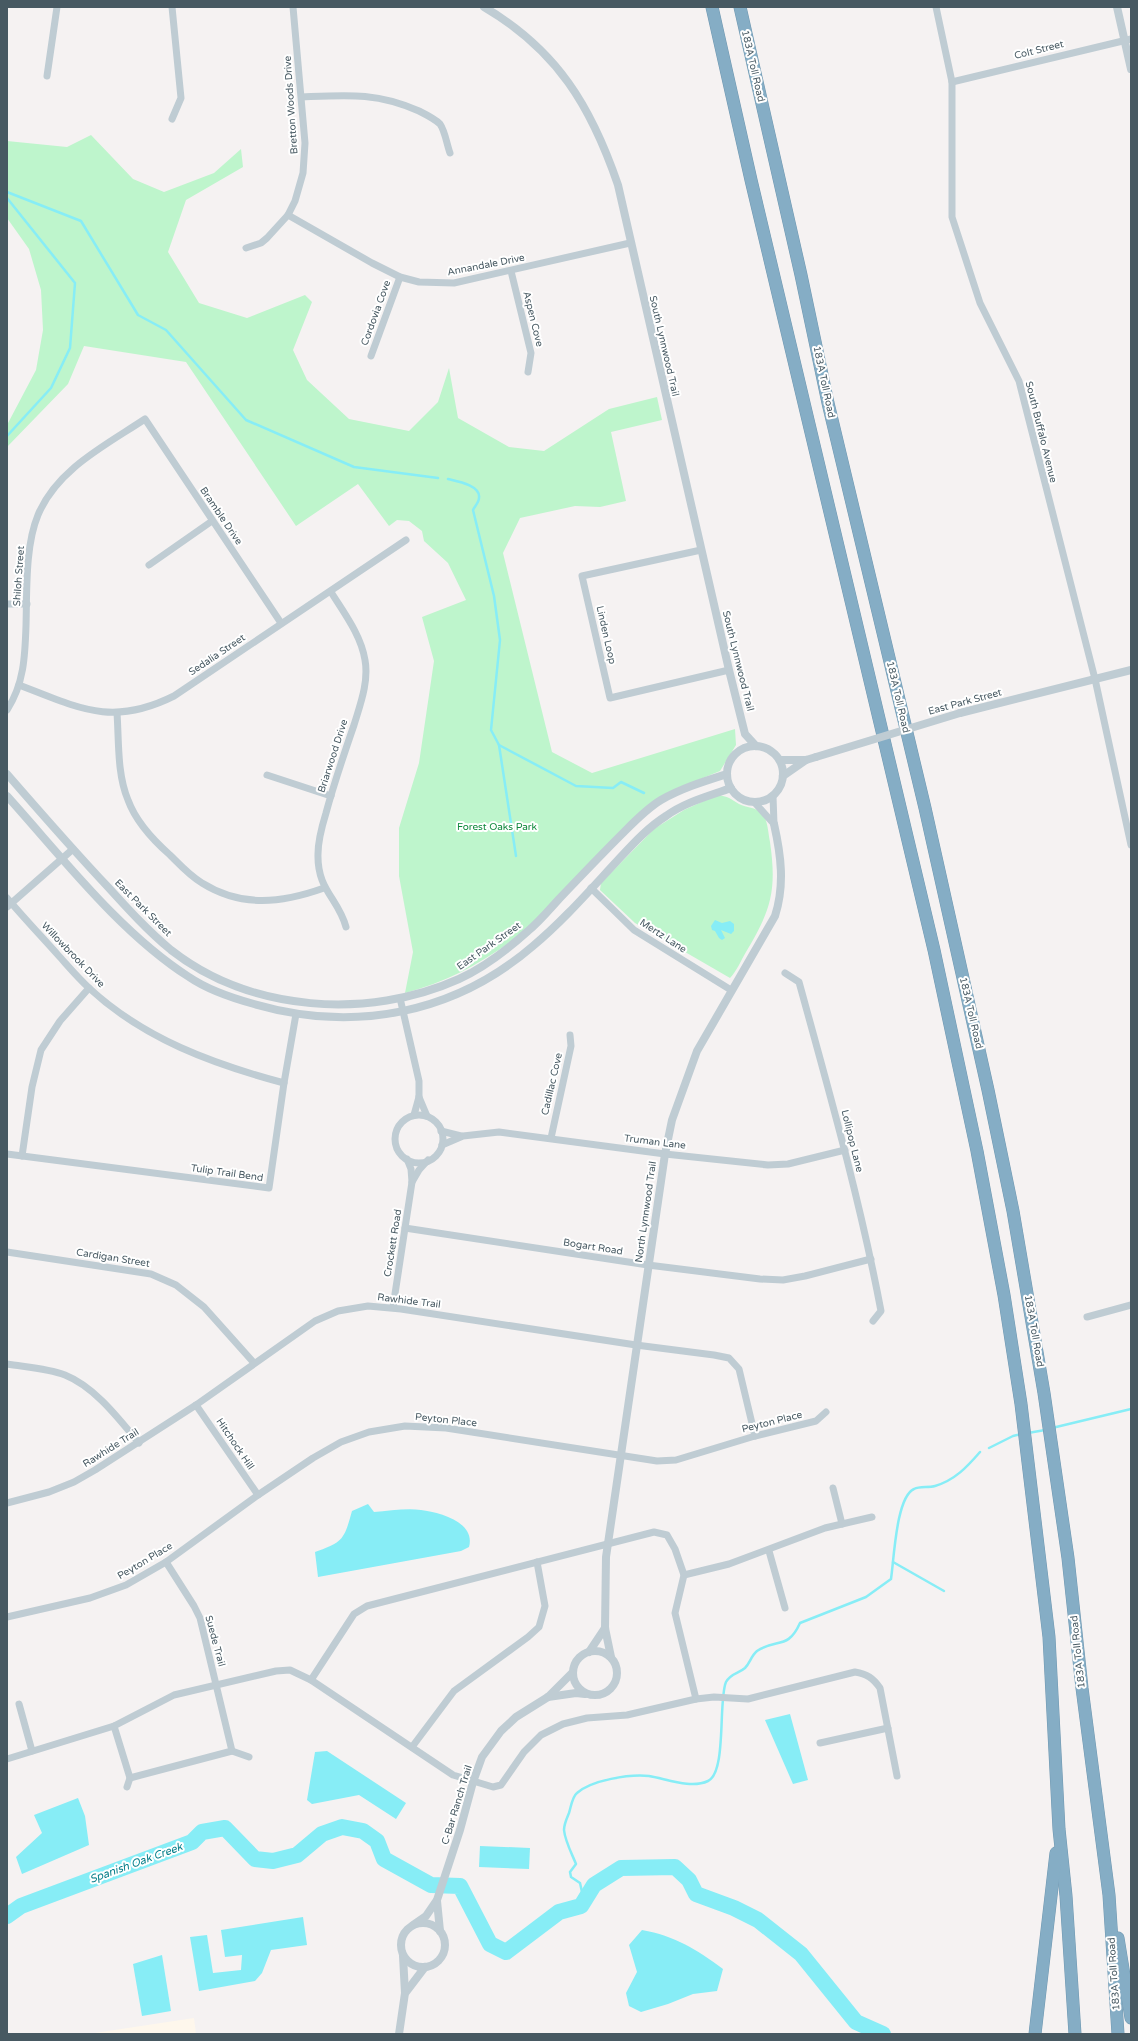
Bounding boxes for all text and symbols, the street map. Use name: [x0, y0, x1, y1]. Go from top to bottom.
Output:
street label: 183A Toll Road: [739, 29, 767, 103]
street label: Colt Street: [1013, 38, 1065, 62]
street label: Bretton Woods Drive: [282, 55, 300, 155]
street label: Annandale Drive: [446, 252, 526, 278]
street label: Cordovia Cove: [359, 278, 393, 347]
street label: Aspen Cove: [520, 290, 546, 348]
street label: South Lynnwood Trail: [647, 295, 681, 397]
street label: 183A Toll Road: [811, 345, 837, 419]
street label: South Buffalo Avenue: [1023, 380, 1059, 484]
street label: Bramble Drive: [197, 485, 245, 547]
street label: Shiloh Street: [11, 545, 27, 607]
street label: Linden Loop: [593, 605, 619, 665]
street label: South Lynnwood Trail: [720, 610, 756, 712]
street label: Sedalia Street: [186, 632, 248, 678]
street label: 183A Toll Road: [884, 660, 912, 734]
street label: East Park Street: [927, 686, 1003, 718]
street label: Briarwood Drive: [316, 718, 351, 794]
park label: Forest Oaks Park: [457, 821, 538, 833]
street label: East Park Street: [112, 877, 174, 939]
street label: Mertz Lane: [637, 916, 689, 956]
street label: East Park Street: [455, 919, 524, 973]
street label: Willowbrook Drive: [39, 920, 108, 990]
street label: 183A Toll Road: [957, 976, 985, 1050]
street label: Cadillac Cove: [539, 1051, 565, 1116]
street label: Lollipop Lane: [838, 1109, 866, 1174]
street label: Truman Lane: [623, 1132, 687, 1152]
street label: North Lynnwood Trail: [633, 1160, 659, 1264]
street label: Tulip Trail Bend: [190, 1162, 264, 1184]
street label: Crockett Road: [382, 1208, 404, 1278]
street label: Bogart Road: [562, 1236, 624, 1258]
street label: Cardigan Street: [75, 1246, 151, 1270]
street label: Rawhide Trail: [377, 1291, 441, 1311]
street label: 183A Toll Road: [1022, 1294, 1046, 1368]
street label: Peyton Place: [740, 1409, 804, 1435]
street label: Peyton Place: [415, 1411, 478, 1429]
street label: Hitchock Hill: [213, 1416, 257, 1472]
street label: Rawhide Trail: [81, 1426, 141, 1470]
street label: Peyton Place: [115, 1540, 175, 1582]
street label: Suede Trail: [202, 1614, 228, 1668]
street label: 183A Toll Road: [1068, 1615, 1088, 1689]
street label: C-Bar Ranch Trail: [439, 1764, 475, 1846]
water label: Spanish Oak Creek: [88, 1840, 185, 1886]
street label: 183A Toll Road: [1105, 1937, 1123, 2011]

